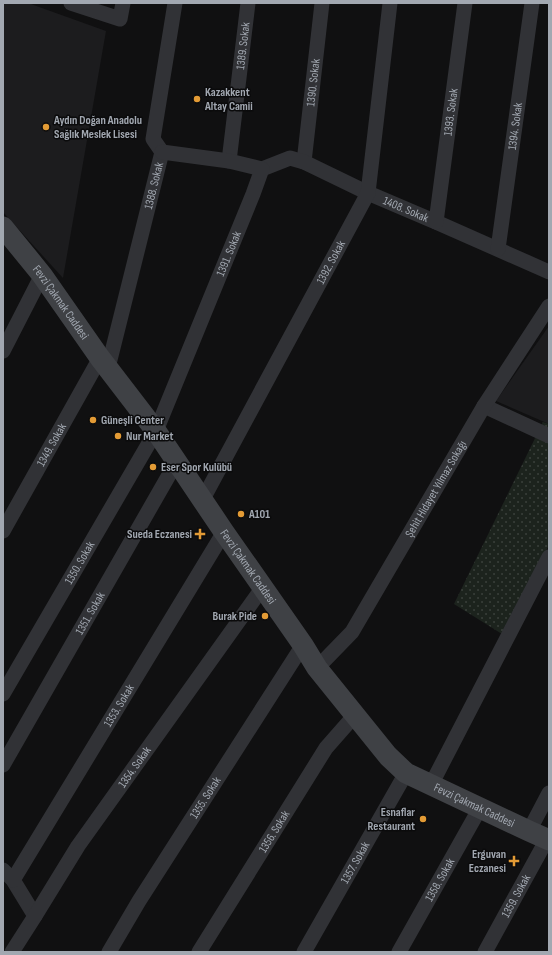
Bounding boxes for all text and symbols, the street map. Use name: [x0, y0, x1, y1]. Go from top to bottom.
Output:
street label: 1389. Sokak: [233, 21, 253, 70]
street label: 1390. Sokak: [303, 58, 323, 107]
place label: Kazakkent Altay Camii: [204, 85, 253, 114]
street label: 1393. Sokak: [440, 87, 461, 137]
marker: Kazakkent Altay Camii: [192, 94, 202, 104]
street label: 1394. Sokak: [504, 101, 526, 151]
place label: Aydın Doğan Anadolu Sağlık Meslek Lisesi: [53, 113, 142, 142]
marker: Aydın Doğan Anadolu Sağlık Meslek Lisesi: [41, 122, 51, 132]
street label: 1388. Sokak: [141, 160, 167, 211]
street label: 1408. Sokak: [381, 193, 431, 226]
street label: 1391. Sokak: [213, 228, 245, 278]
street label: 1392. Sokak: [313, 237, 349, 287]
street label: Fevzi Çakmak Caddesi: [29, 262, 92, 342]
place label: Güneşli Center: [101, 413, 164, 428]
marker: Güneşli Center: [88, 415, 98, 425]
street label: 1349. Sokak: [33, 420, 70, 469]
place label: Nur Market: [126, 429, 173, 444]
marker: Nur Market: [113, 431, 123, 441]
street label: Şehit Hidayet Yılmaz Sokağı: [401, 438, 470, 540]
place label: Eser Spor Kulübü: [161, 460, 232, 475]
marker: Eser Spor Kulübü: [148, 462, 158, 472]
place label: A101: [248, 507, 270, 522]
marker: A101: [236, 509, 246, 519]
street label: Fevzi Çakmak Caddesi: [217, 526, 279, 607]
place label: Sueda Eczanesi: [127, 527, 192, 542]
marker: Sueda Eczanesi: [195, 529, 205, 539]
street label: 1350. Sokak: [61, 538, 98, 587]
street label: 1351. Sokak: [72, 589, 108, 637]
place label: Burak Pide: [212, 609, 257, 624]
marker: Burak Pide: [260, 611, 270, 621]
street label: 1353. Sokak: [100, 681, 138, 730]
street label: 1354. Sokak: [115, 743, 155, 791]
street label: 1355. Sokak: [186, 773, 224, 821]
street label: Fevzi Çakmak Caddesi: [431, 780, 517, 831]
place label: Esnaflar Restaurant: [368, 805, 415, 834]
street label: 1356. Sokak: [255, 807, 293, 855]
marker: Esnaflar Restaurant: [418, 814, 428, 824]
street label: 1357. Sokak: [337, 839, 373, 886]
place label: Erguvan Eczanesi: [469, 847, 506, 876]
street label: 1358. Sokak: [422, 855, 458, 904]
marker: Erguvan Eczanesi: [509, 856, 519, 866]
street label: 1359. Sokak: [498, 871, 534, 920]

